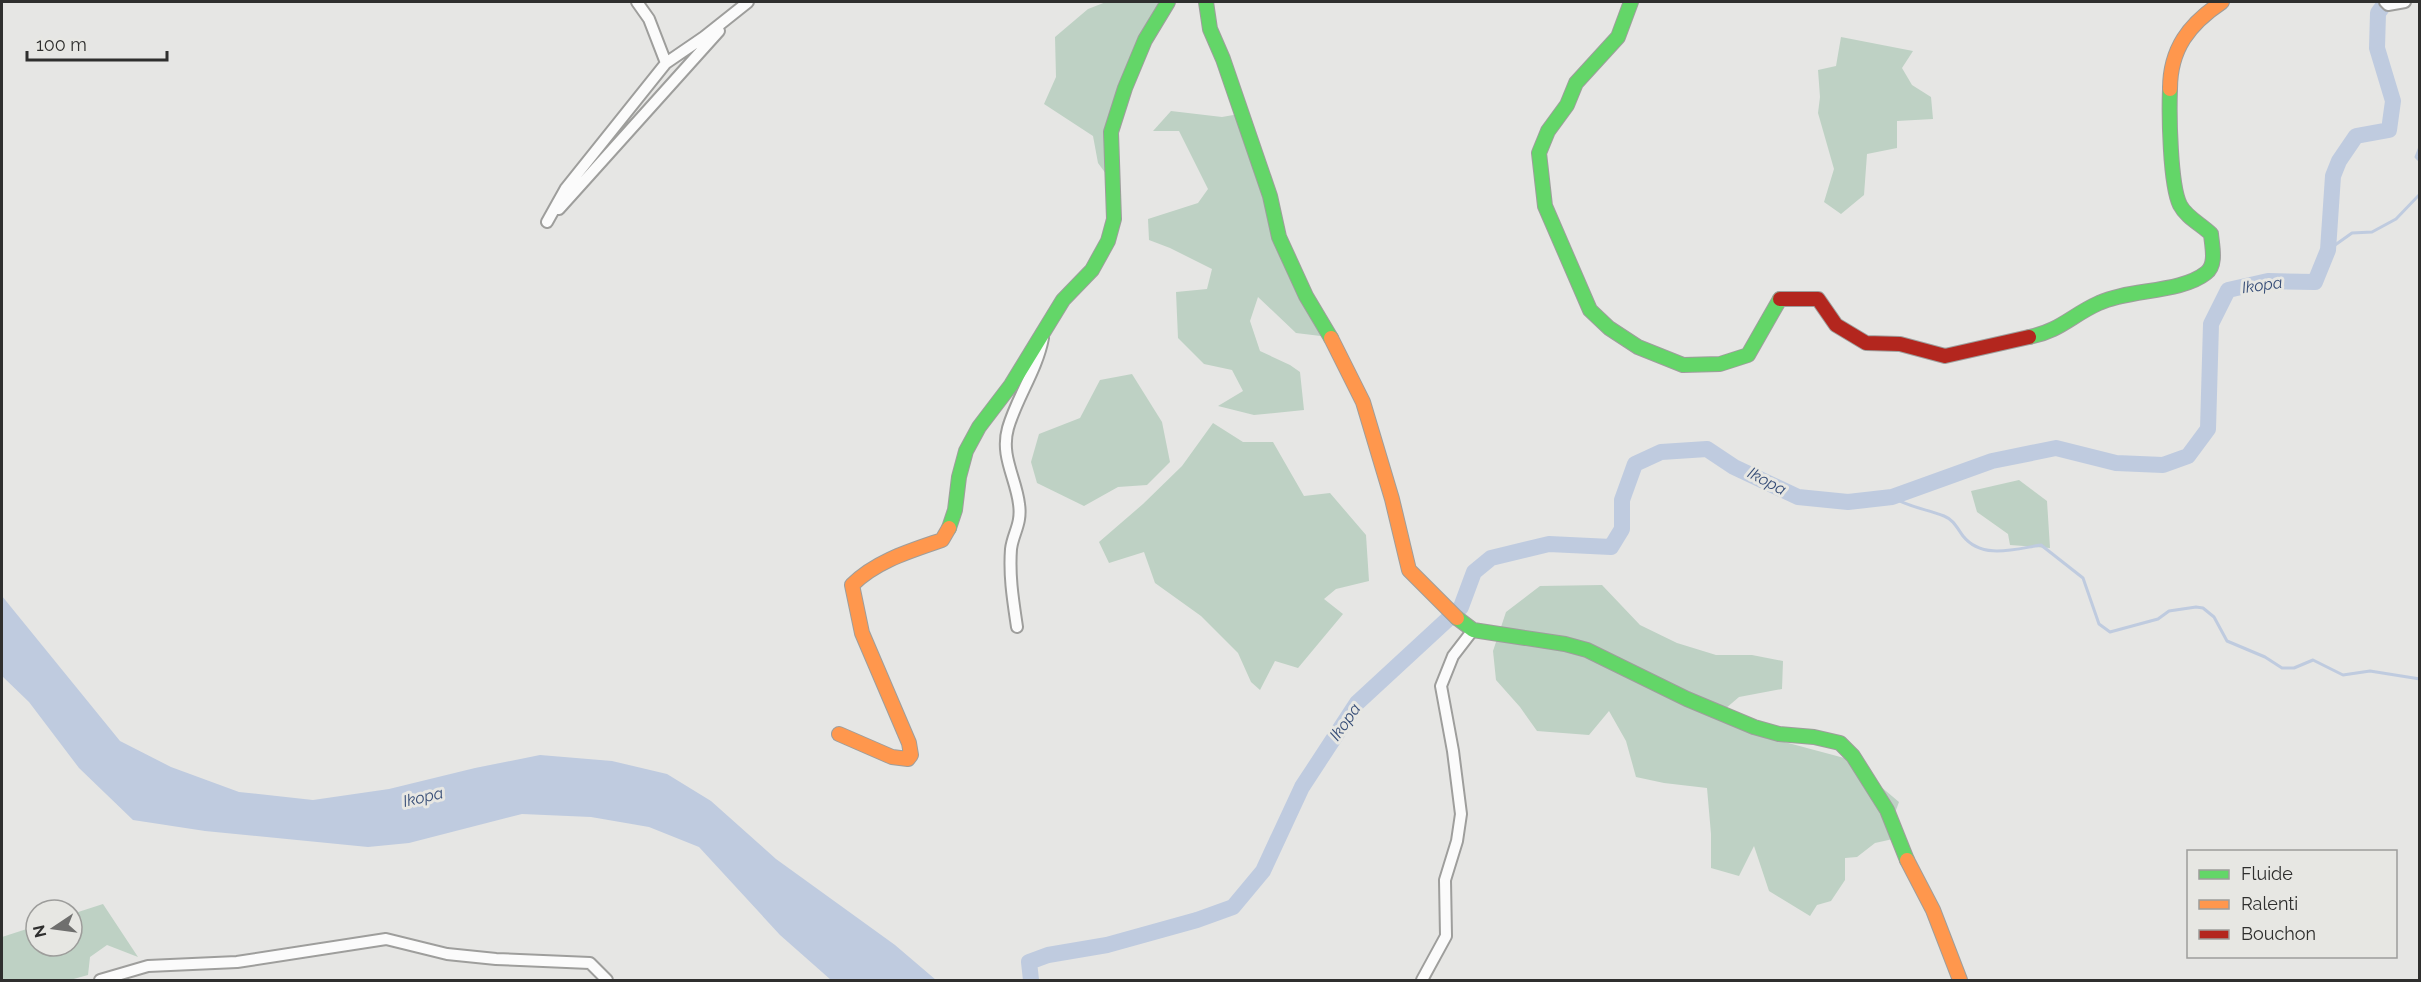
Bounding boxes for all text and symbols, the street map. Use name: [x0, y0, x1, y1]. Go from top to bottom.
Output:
scale bar: [27, 24, 166, 62]
text: 100 m: [36, 34, 87, 55]
water label: Ikopa: [2241, 273, 2284, 297]
water label: Ikopa: [1745, 463, 1790, 499]
water label: Ikopa: [1326, 700, 1365, 744]
water label: Ikopa: [401, 783, 445, 811]
legend: [2187, 850, 2397, 958]
text: Fluide: [2241, 863, 2293, 884]
text: Ralenti: [2241, 893, 2298, 914]
north arrow: [24, 898, 84, 958]
text: N: [29, 923, 51, 939]
text: Bouchon: [2241, 923, 2316, 944]

